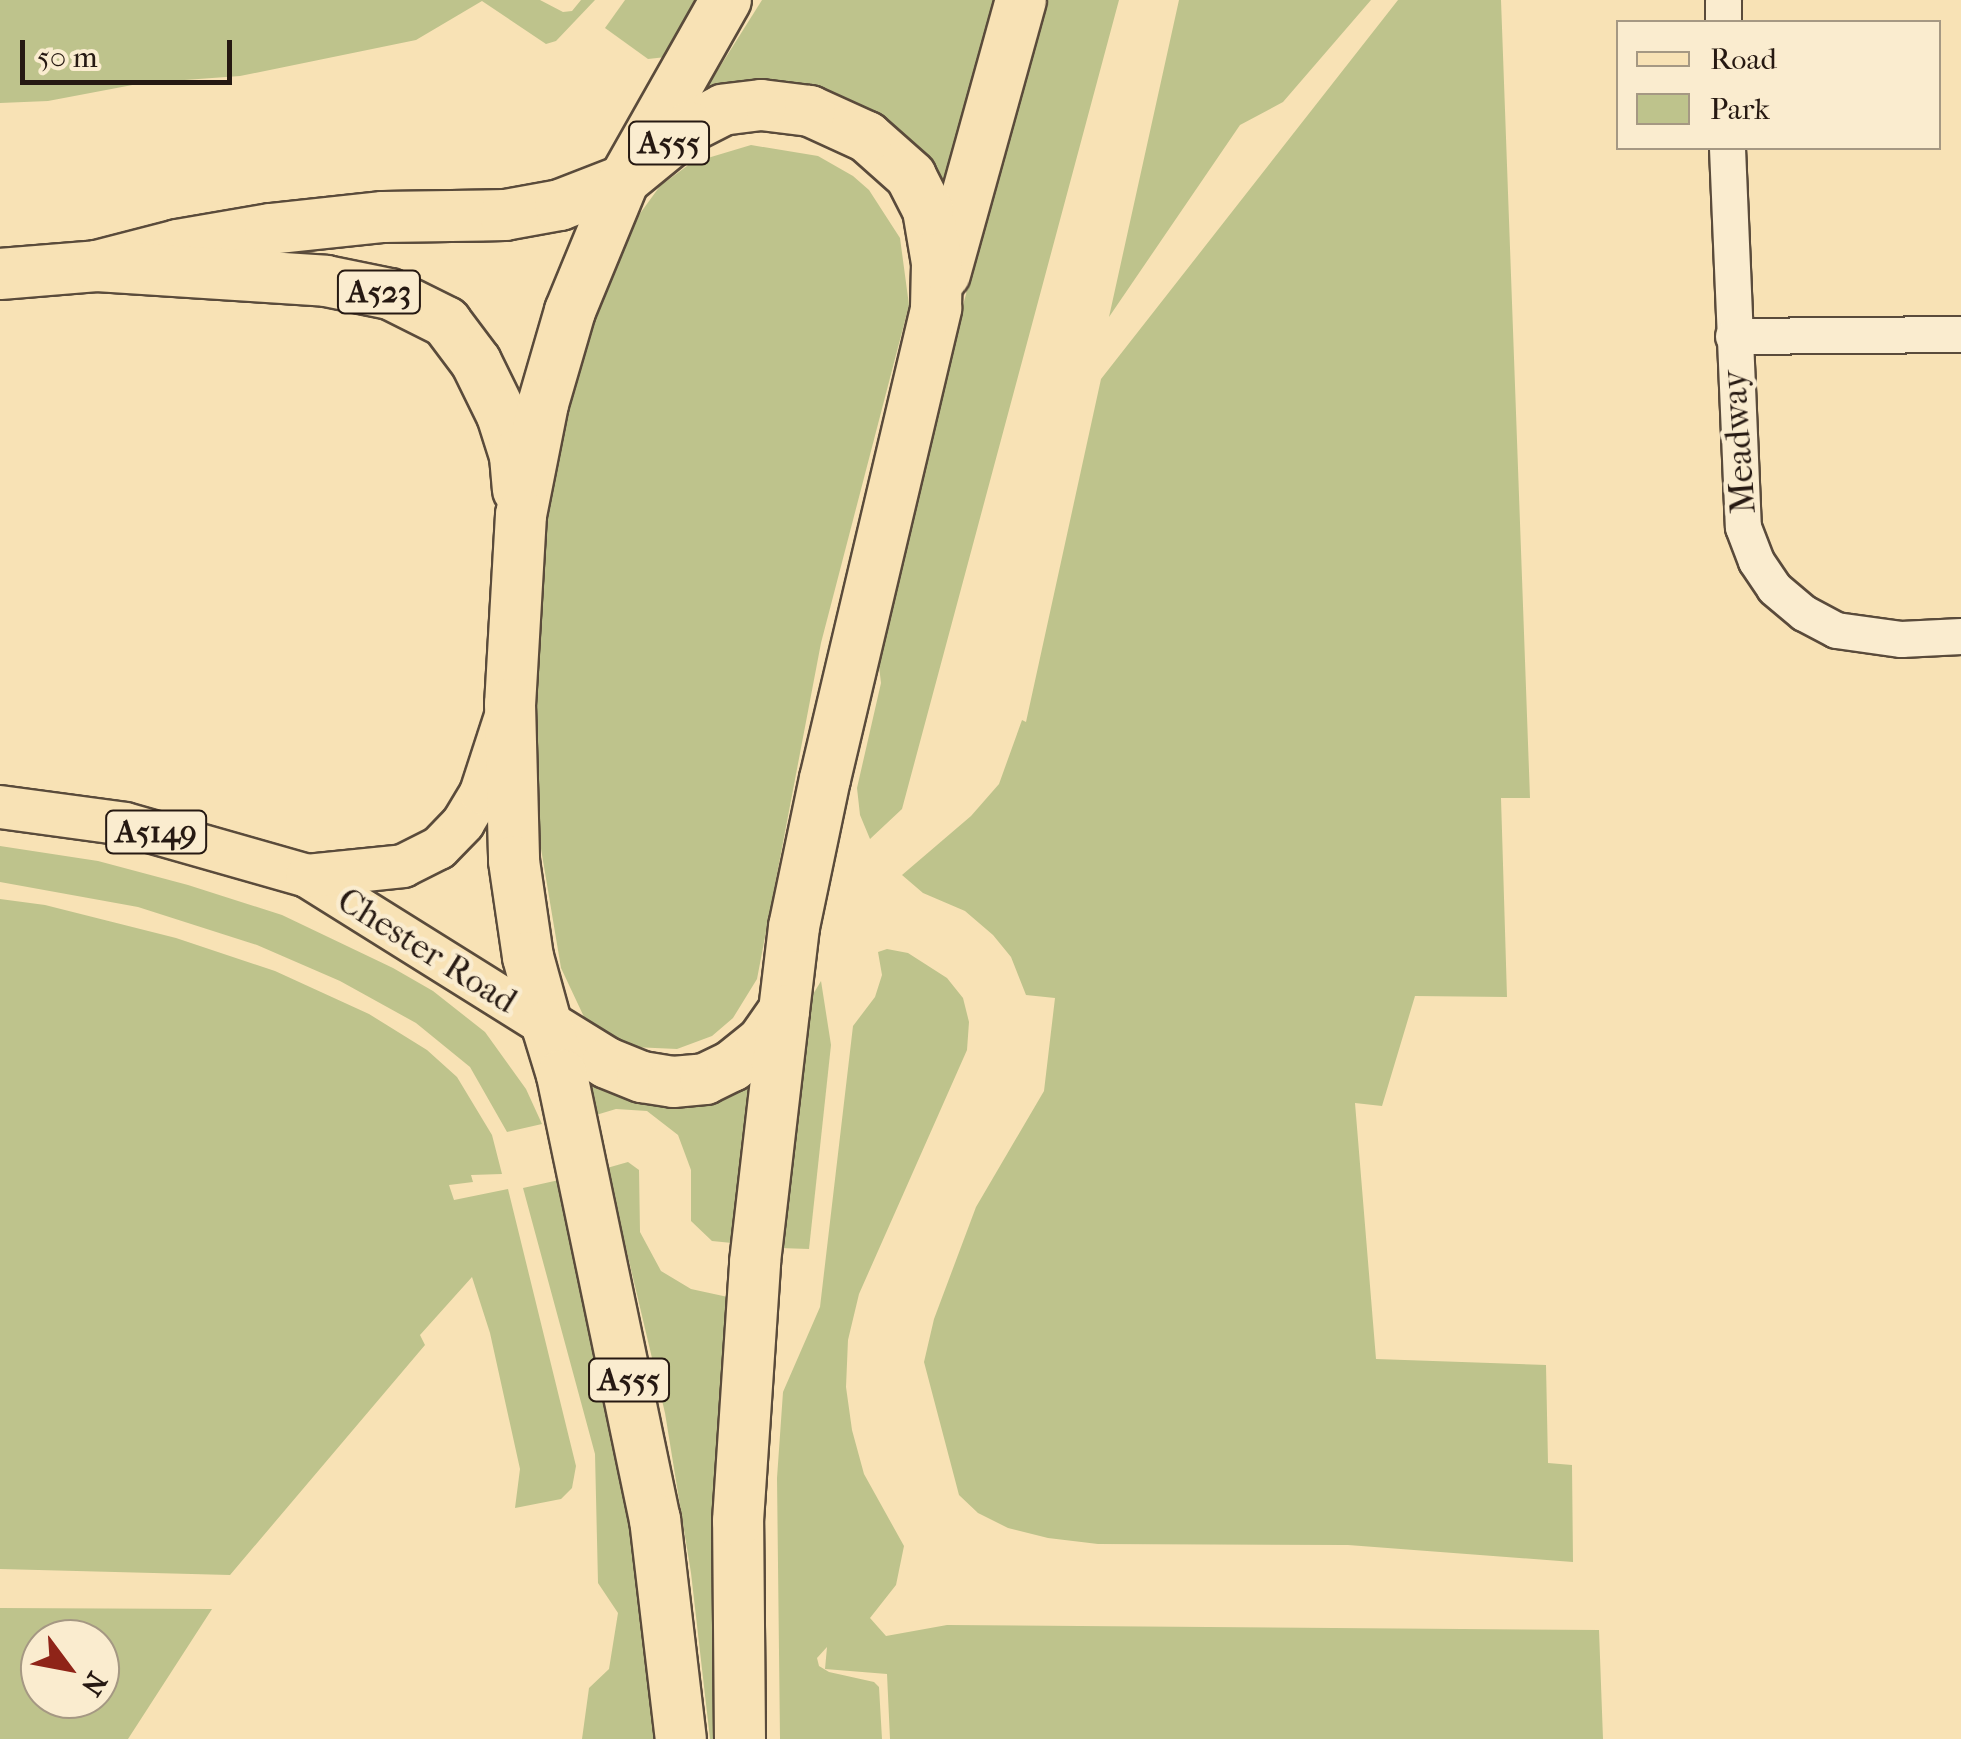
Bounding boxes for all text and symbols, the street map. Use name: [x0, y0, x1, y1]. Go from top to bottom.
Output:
scale bar: [25, 20, 238, 82]
legend: [1616, 20, 1941, 150]
text: 50 m: [37, 40, 98, 75]
text: Road: [1710, 42, 1777, 77]
text: Park: [1710, 92, 1770, 127]
road number: A555: [626, 116, 712, 170]
road number: A523: [336, 265, 422, 319]
street label: Meadway: [1713, 369, 1765, 515]
road number: A5149: [104, 805, 208, 859]
street label: Chester Road: [330, 879, 524, 1023]
road number: A555: [586, 1353, 672, 1407]
north arrow: [20, 1619, 120, 1719]
text: N: [75, 1666, 114, 1702]

